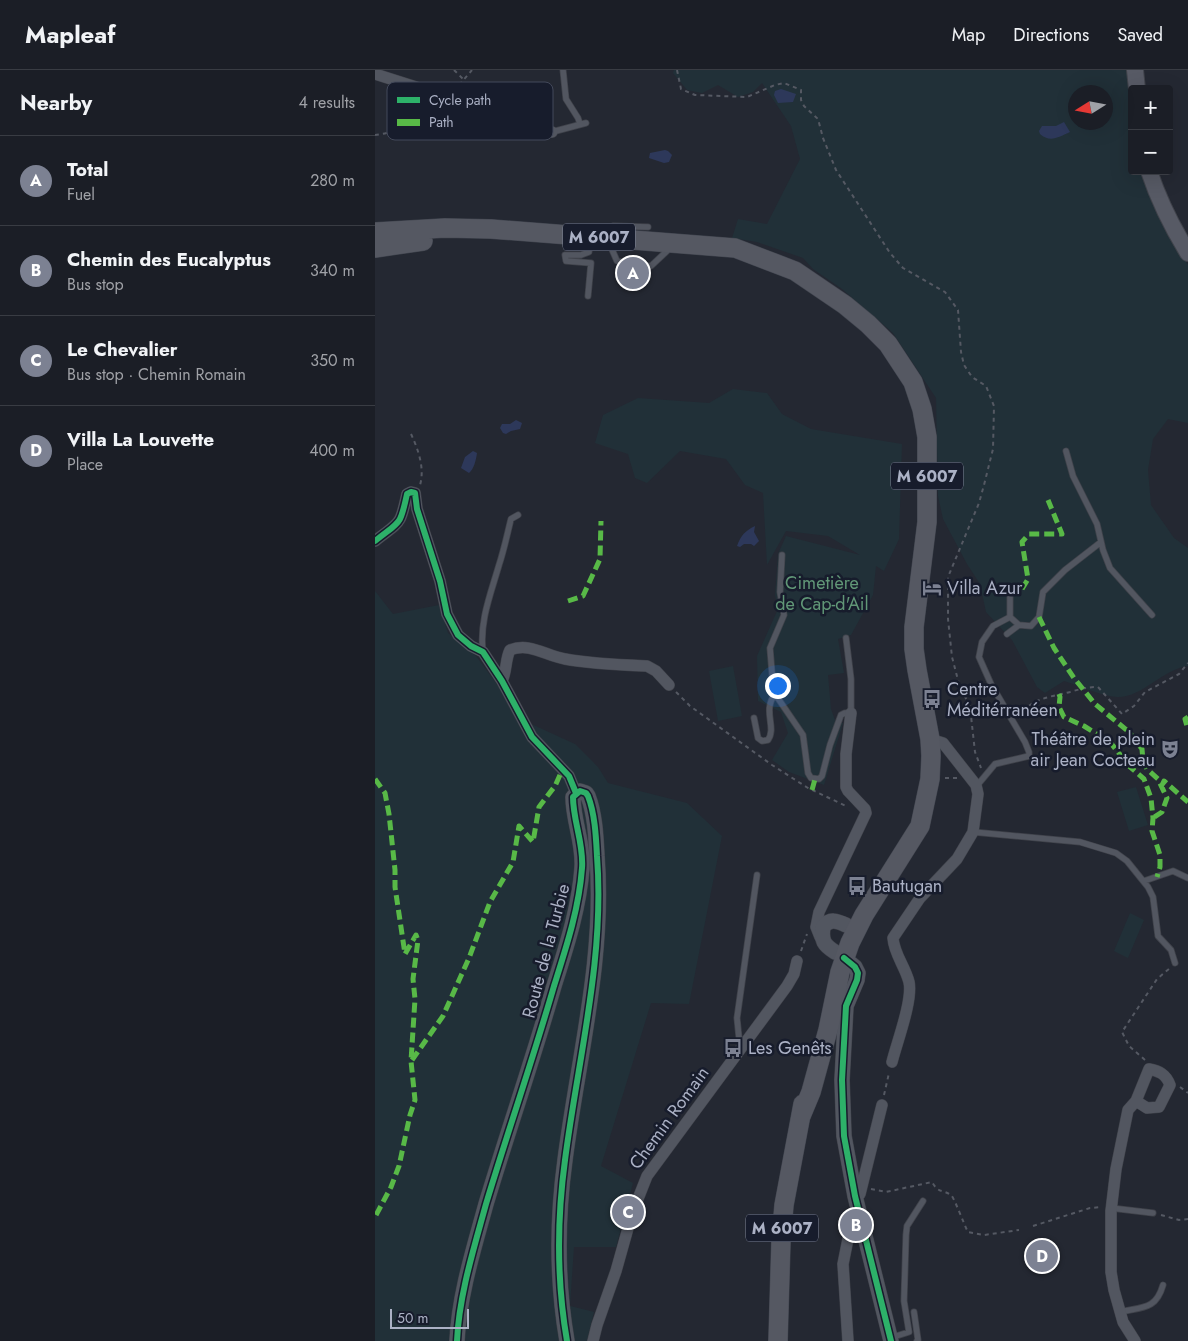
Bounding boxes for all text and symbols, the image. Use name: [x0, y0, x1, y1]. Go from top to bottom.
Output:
text: Mapleaf: [25, 17, 116, 52]
text: Map: [952, 22, 985, 48]
text: Directions: [1013, 22, 1089, 48]
text: Saved: [1117, 22, 1163, 48]
legend: [387, 82, 553, 140]
north arrow: [1068, 85, 1113, 130]
map controls: [1128, 85, 1173, 175]
button: +: [1128, 85, 1173, 130]
text: Nearby: [20, 88, 92, 118]
text: Cycle path: [429, 90, 491, 110]
text: 4 results: [299, 91, 355, 114]
text: Path: [429, 112, 454, 132]
button: −: [1128, 130, 1173, 175]
text: Total: [67, 156, 108, 183]
text: A: [30, 169, 42, 192]
text: 280 m: [310, 169, 355, 192]
text: Fuel: [67, 183, 95, 206]
road number: M 6007: [563, 224, 635, 250]
text: Chemin des Eucalyptus: [67, 246, 271, 273]
pin: A: [617, 254, 649, 292]
text: B: [31, 259, 41, 282]
text: 340 m: [310, 259, 355, 282]
text: Bus stop: [67, 273, 124, 296]
text: Le Chevalier: [67, 336, 178, 363]
text: C: [30, 349, 42, 372]
text: 350 m: [310, 349, 355, 372]
text: Bus stop · Chemin Romain: [67, 363, 246, 386]
text: Villa La Louvette: [67, 426, 214, 453]
text: D: [30, 439, 42, 462]
text: 400 m: [309, 439, 355, 462]
text: Place: [67, 453, 103, 476]
road number: M 6007: [891, 462, 963, 490]
park label: Cimetière de Cap-d'Ail: [775, 570, 869, 617]
place label: Villa Azur: [947, 575, 1023, 601]
hotel icon: Villa Azur: [921, 577, 943, 599]
your location: [765, 673, 791, 699]
place label: Centre Méditérranéen: [947, 676, 1058, 723]
bus stop icon: Centre Méditérranéen: [921, 688, 943, 710]
place label: Théâtre de plein air Jean Cocteau: [1031, 726, 1155, 773]
theatre icon: Théâtre de plein air Jean Cocteau: [1159, 738, 1181, 760]
place label: Bautugan: [872, 873, 942, 899]
bus stop icon: Bautugan: [846, 875, 868, 897]
street label: Route de la Turbie: [516, 881, 576, 1021]
place label: Les Genêts: [748, 1035, 832, 1061]
bus stop icon: Les Genêts: [722, 1037, 744, 1059]
street label: Chemin Romain: [623, 1061, 715, 1175]
pin: C: [612, 1193, 644, 1231]
pin: B: [840, 1206, 872, 1244]
road number: M 6007: [746, 1214, 818, 1242]
pin: D: [1026, 1237, 1058, 1275]
scale bar: [390, 1306, 469, 1329]
text: 50 m: [397, 1308, 428, 1328]

